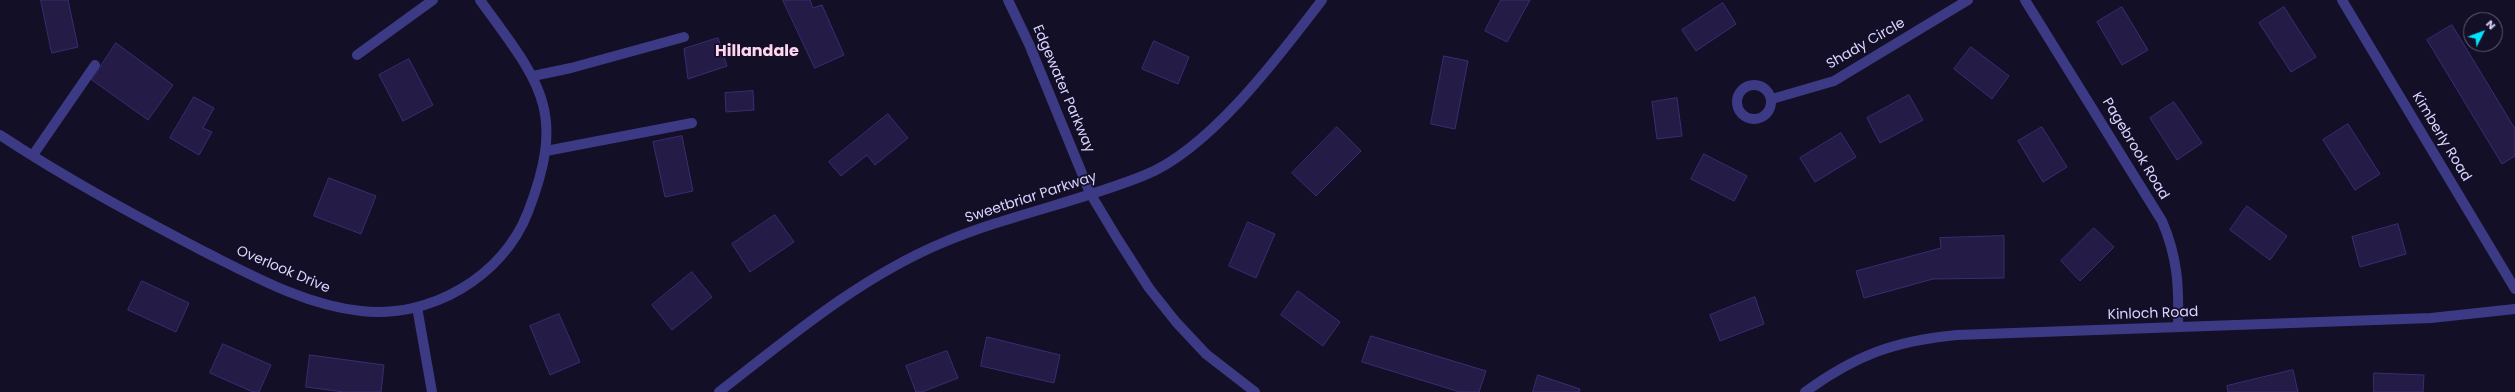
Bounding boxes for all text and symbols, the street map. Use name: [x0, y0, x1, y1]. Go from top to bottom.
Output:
north arrow: [2463, 12, 2503, 52]
street label: Shady Circle: [1824, 15, 1908, 73]
text: N: [2482, 16, 2500, 33]
street label: Edgewater Parkway: [1028, 23, 1098, 155]
district label: Hillandale: [715, 42, 799, 62]
street label: Kimberly Road: [2408, 89, 2474, 185]
street label: Pagebrook Road: [2098, 95, 2172, 203]
street label: Sweetbriar Parkway: [963, 169, 1099, 227]
street label: Overlook Drive: [234, 243, 332, 297]
street label: Kinloch Road: [2107, 304, 2199, 324]

